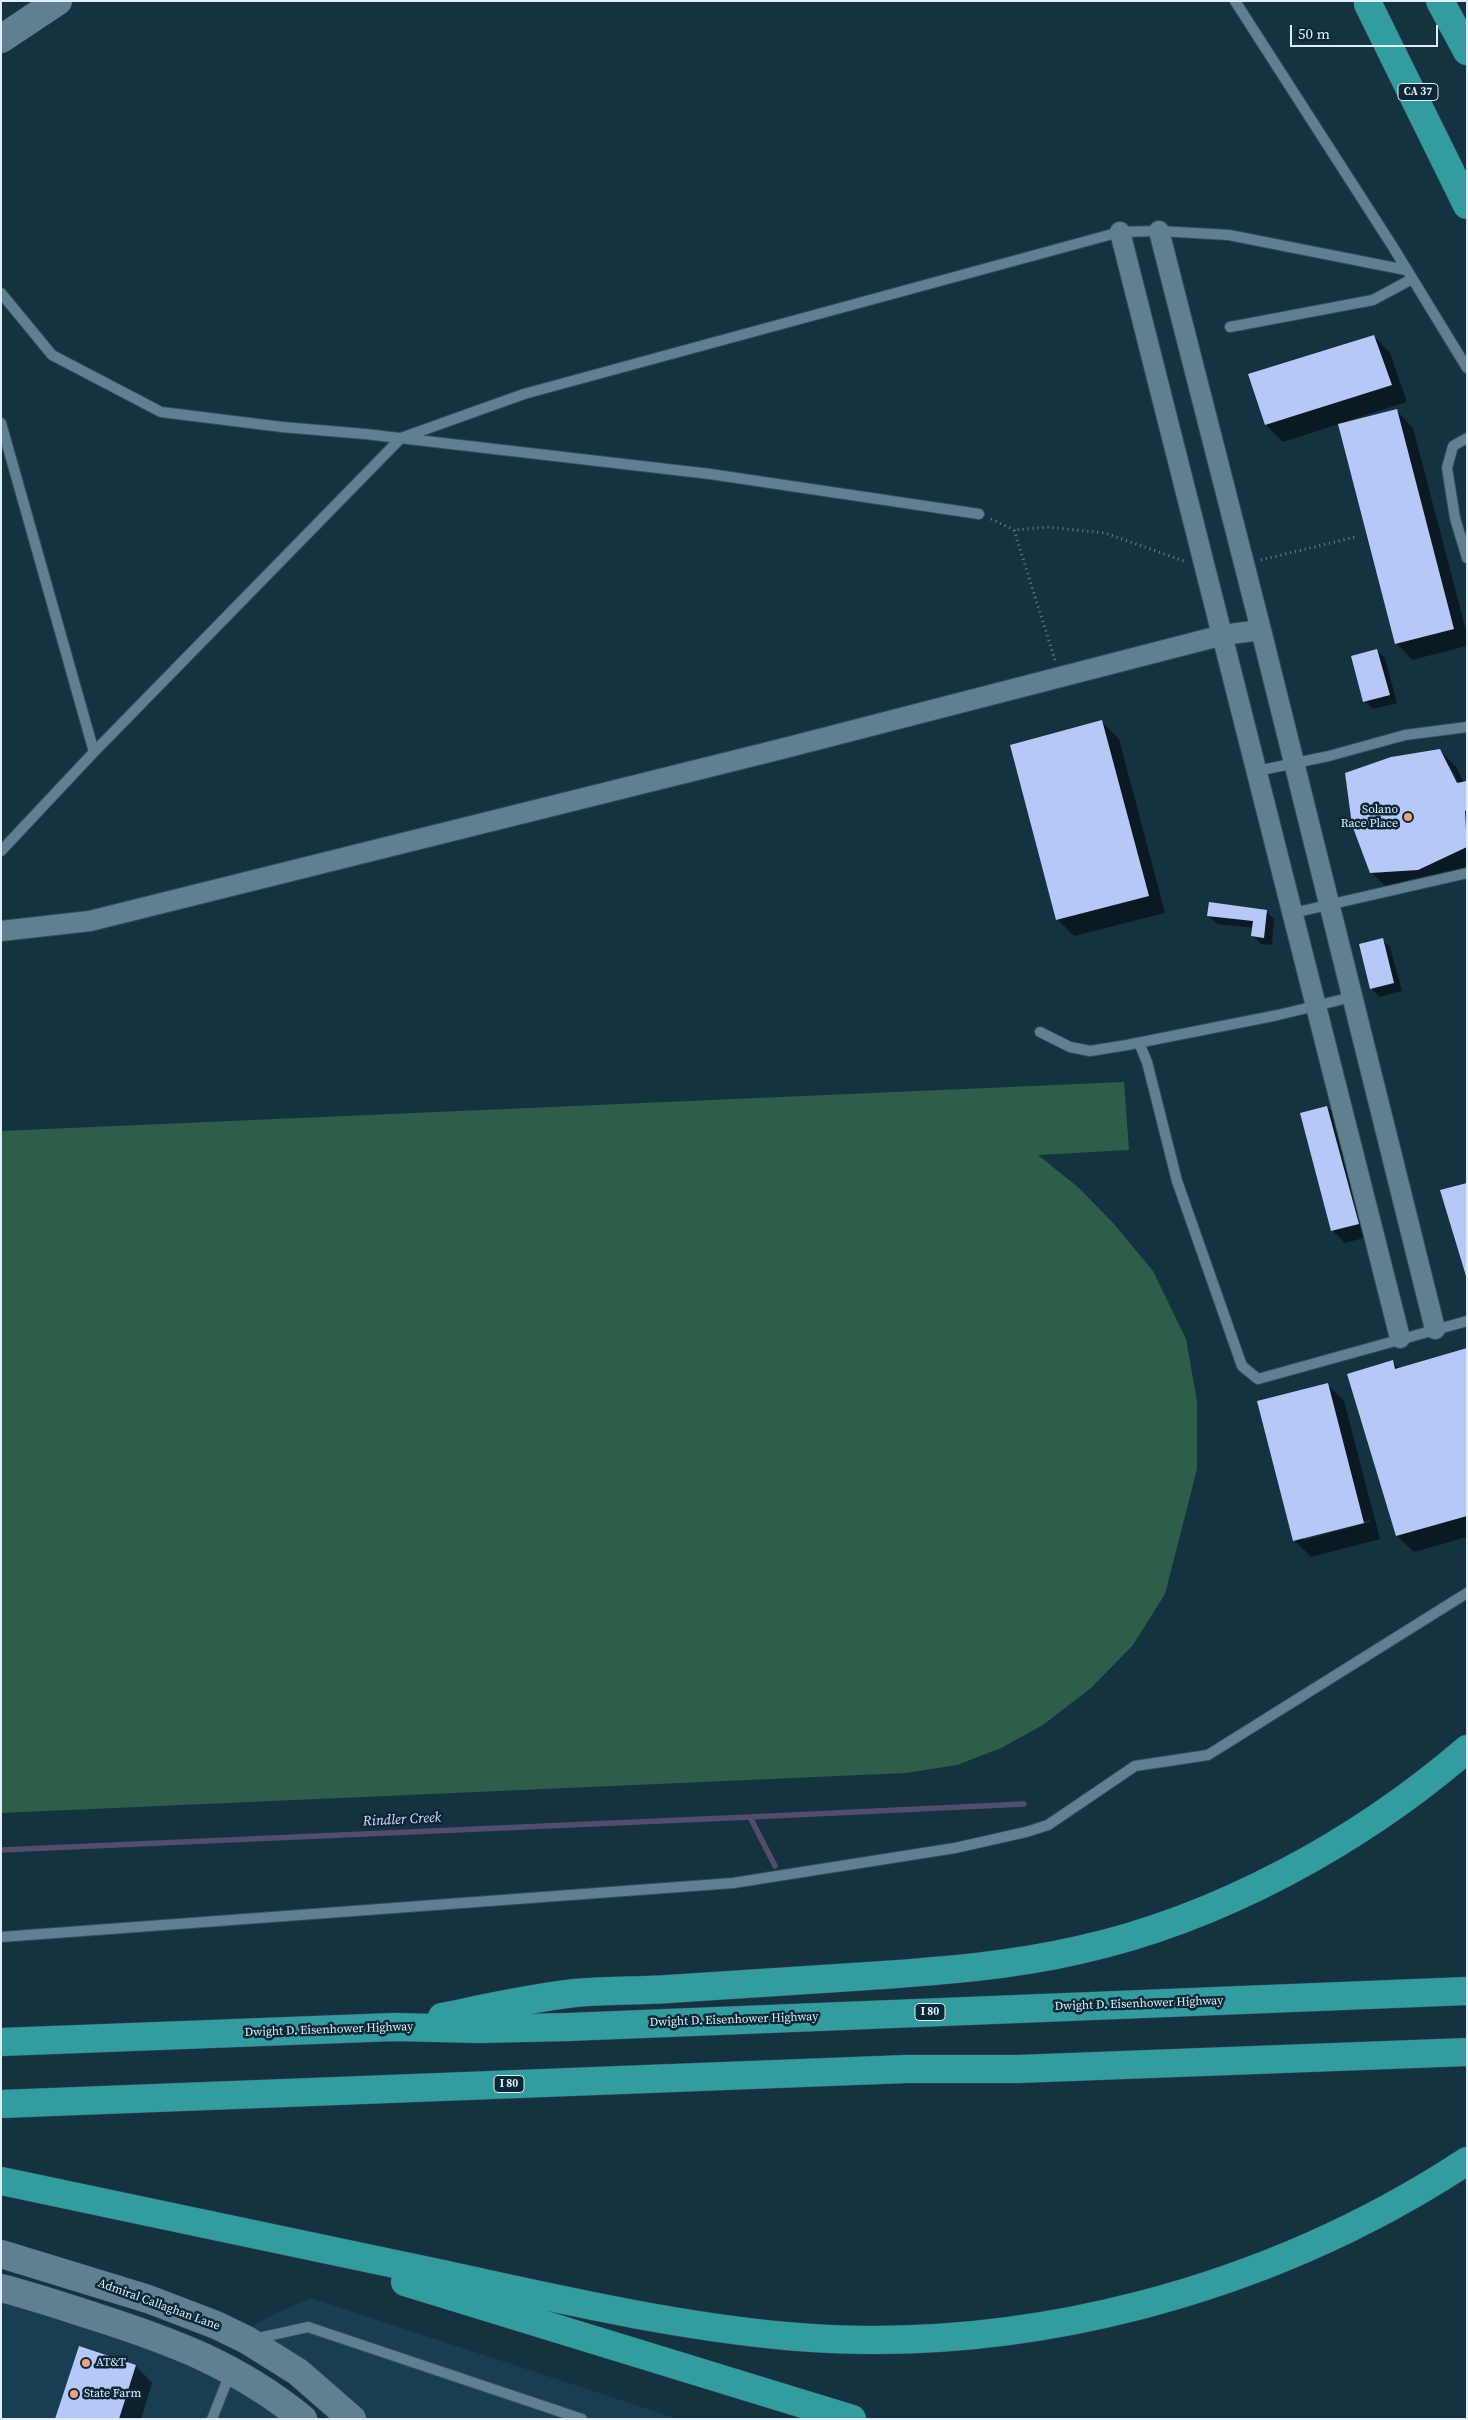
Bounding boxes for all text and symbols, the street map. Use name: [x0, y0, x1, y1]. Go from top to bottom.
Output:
scale bar: [1293, 15, 1440, 47]
text: 50 m: [1298, 23, 1330, 44]
road number: CA 37: [1398, 84, 1438, 100]
place label: Solano Race Place: [1341, 803, 1398, 831]
marker: Solano Race Place: [1402, 811, 1414, 823]
water label: Rindler Creek: [362, 1810, 442, 1830]
street label: Dwight D. Eisenhower Highway: [1054, 1994, 1224, 2014]
road number: I 80: [915, 2004, 945, 2020]
street label: Dwight D. Eisenhower Highway: [649, 2010, 819, 2030]
street label: Dwight D. Eisenhower Highway: [244, 2020, 414, 2040]
road number: I 80: [494, 2076, 524, 2092]
street label: Admiral Callaghan Lane: [96, 2276, 222, 2334]
place label: AT&T: [96, 2356, 126, 2370]
marker: AT&T: [80, 2357, 92, 2369]
place label: State Farm: [84, 2387, 141, 2401]
marker: State Farm: [68, 2388, 80, 2400]

